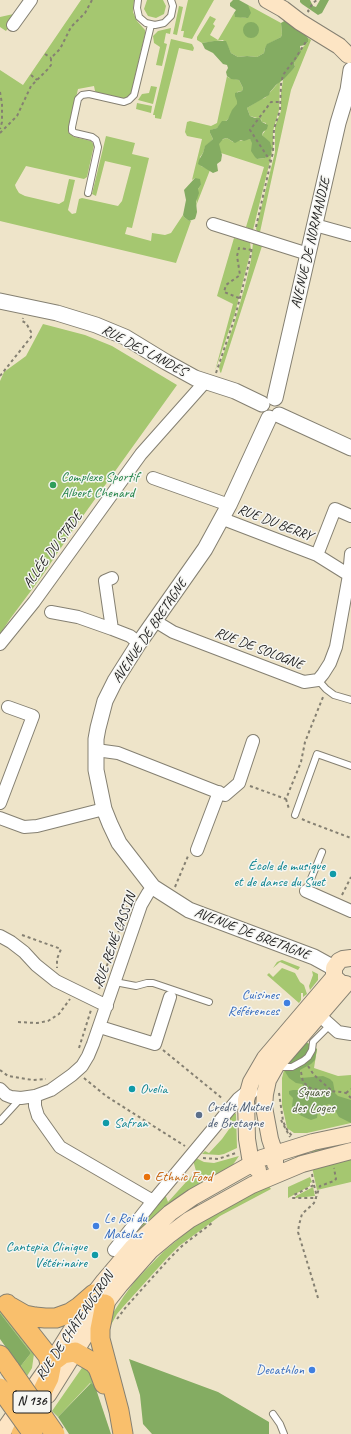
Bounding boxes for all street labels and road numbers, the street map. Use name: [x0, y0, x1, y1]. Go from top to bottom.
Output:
street label: AVENUE DE NORMANDIE: [288, 176, 334, 310]
street label: RUE DES LANDES: [99, 322, 189, 380]
street label: RUE DU BERRY: [235, 501, 315, 545]
street label: ALLÉE DU STADE: [20, 509, 86, 591]
street label: AVENUE DE BRETAGNE: [109, 576, 191, 686]
street label: RUE DE SOLOGNE: [212, 624, 306, 674]
street label: RUE RENÉ CASSIN: [90, 891, 140, 989]
street label: AVENUE DE BRETAGNE: [192, 904, 312, 964]
street label: RUE DE CHÂTEAUGIRON: [33, 1269, 117, 1383]
road number: N 136: [13, 1391, 51, 1413]

